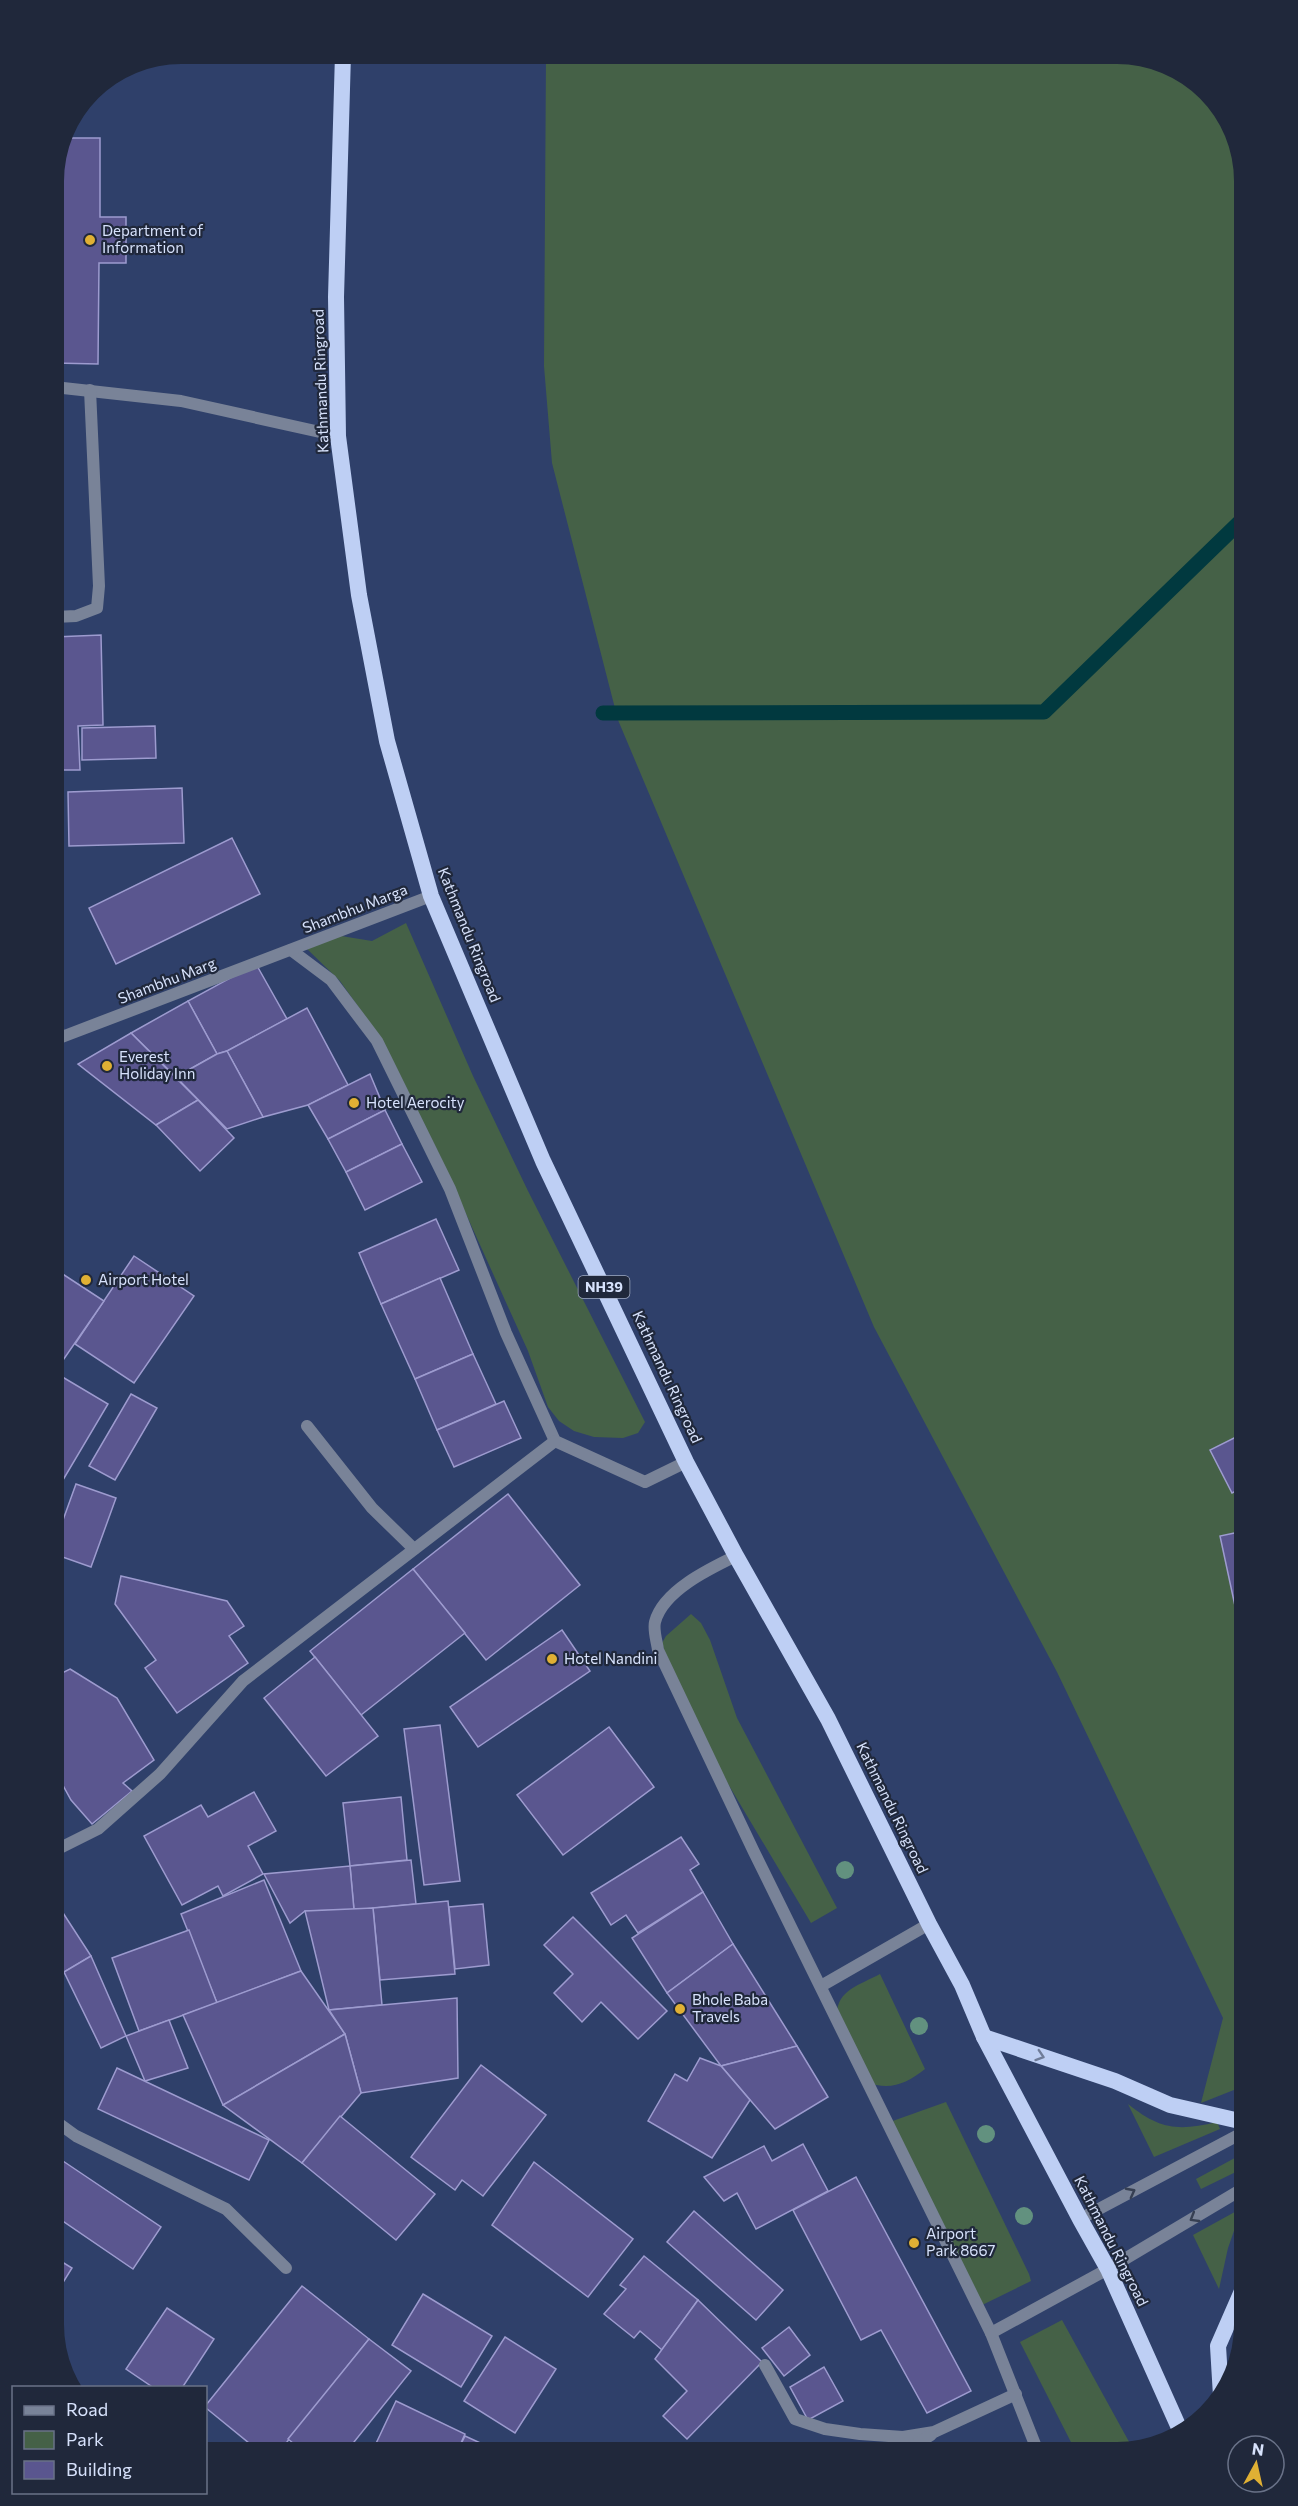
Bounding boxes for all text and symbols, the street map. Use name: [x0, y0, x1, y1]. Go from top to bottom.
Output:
place label: Department of Information: [102, 221, 203, 256]
marker: Department of Information: [83, 233, 97, 247]
street label: Kathmandu Ringroad: [308, 309, 332, 453]
street label: Kathmandu Ringroad: [435, 865, 505, 1005]
street label: Shambhu Marga: [300, 880, 410, 936]
street label: Shambhu Marg: [115, 953, 218, 1007]
place label: Everest Holiday Inn: [119, 1047, 195, 1082]
marker: Everest Holiday Inn: [100, 1059, 114, 1073]
place label: Hotel Aerocity: [366, 1093, 465, 1111]
marker: Hotel Aerocity: [347, 1096, 361, 1110]
place label: Airport Hotel: [98, 1270, 189, 1288]
marker: Airport Hotel: [79, 1273, 93, 1287]
road number: NH39: [578, 1276, 630, 1298]
street label: Kathmandu Ringroad: [629, 1308, 706, 1446]
place label: Hotel Nandini: [564, 1649, 657, 1667]
marker: Hotel Nandini: [545, 1652, 559, 1666]
street label: Kathmandu Ringroad: [853, 1739, 933, 1876]
place label: Bhole Baba Travels: [692, 1990, 768, 2025]
marker: Bhole Baba Travels: [673, 2002, 687, 2016]
one-way arrow: [1034, 2048, 1045, 2061]
street label: Kathmandu Ringroad: [1071, 2172, 1153, 2309]
one-way arrow: [1125, 2188, 1136, 2199]
one-way arrow: [1190, 2211, 1200, 2223]
place label: Airport Park 8667: [926, 2224, 996, 2259]
marker: Airport Park 8667: [907, 2236, 921, 2250]
legend: [12, 2386, 207, 2494]
text: Road: [66, 2398, 108, 2420]
text: Park: [66, 2428, 104, 2450]
north arrow: [1226, 2434, 1286, 2494]
text: N: [1251, 2438, 1265, 2459]
text: Building: [66, 2458, 132, 2480]

